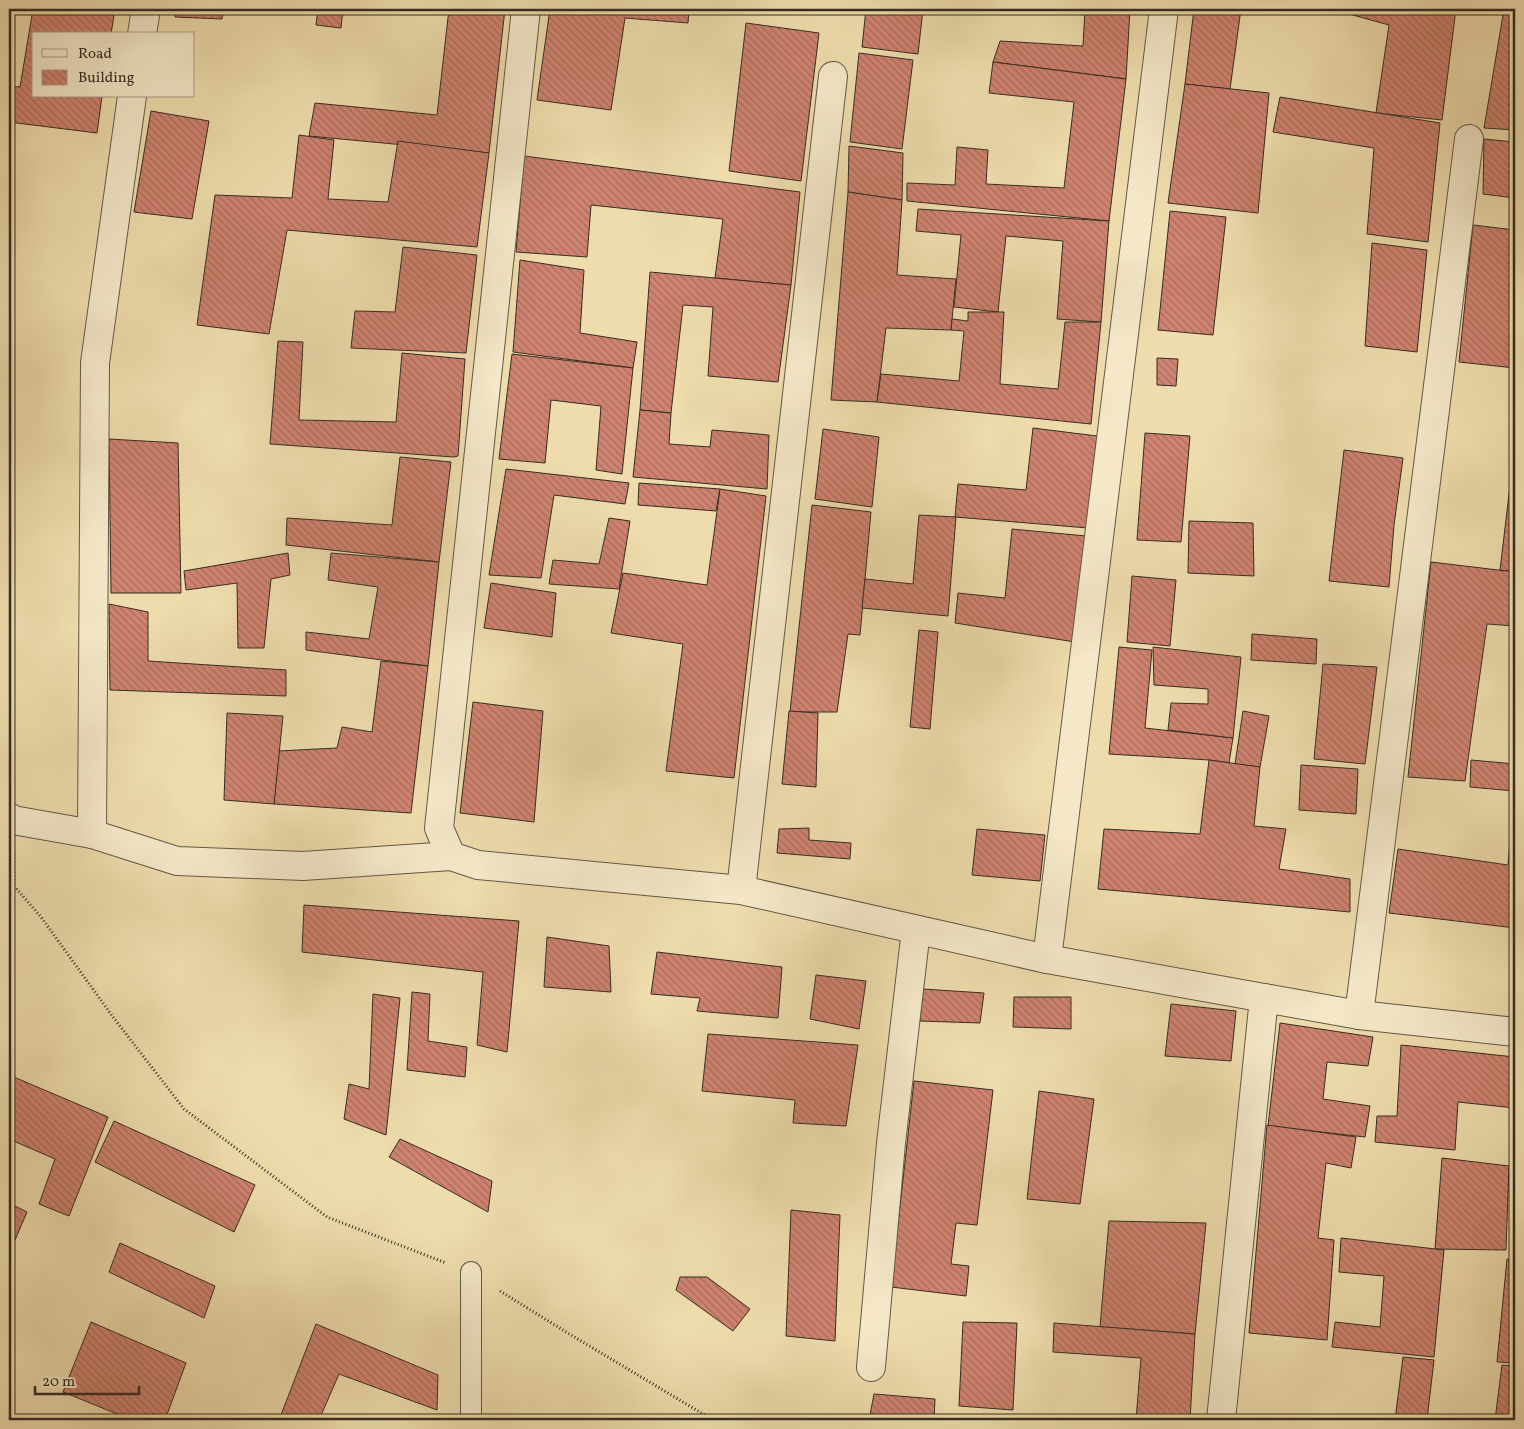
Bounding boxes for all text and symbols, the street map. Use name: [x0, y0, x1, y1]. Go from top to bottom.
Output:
legend: [32, 32, 195, 98]
text: Road: [78, 44, 112, 65]
text: Building: [78, 68, 135, 89]
scale bar: [35, 1364, 139, 1396]
text: 20 m: [42, 1372, 75, 1393]

